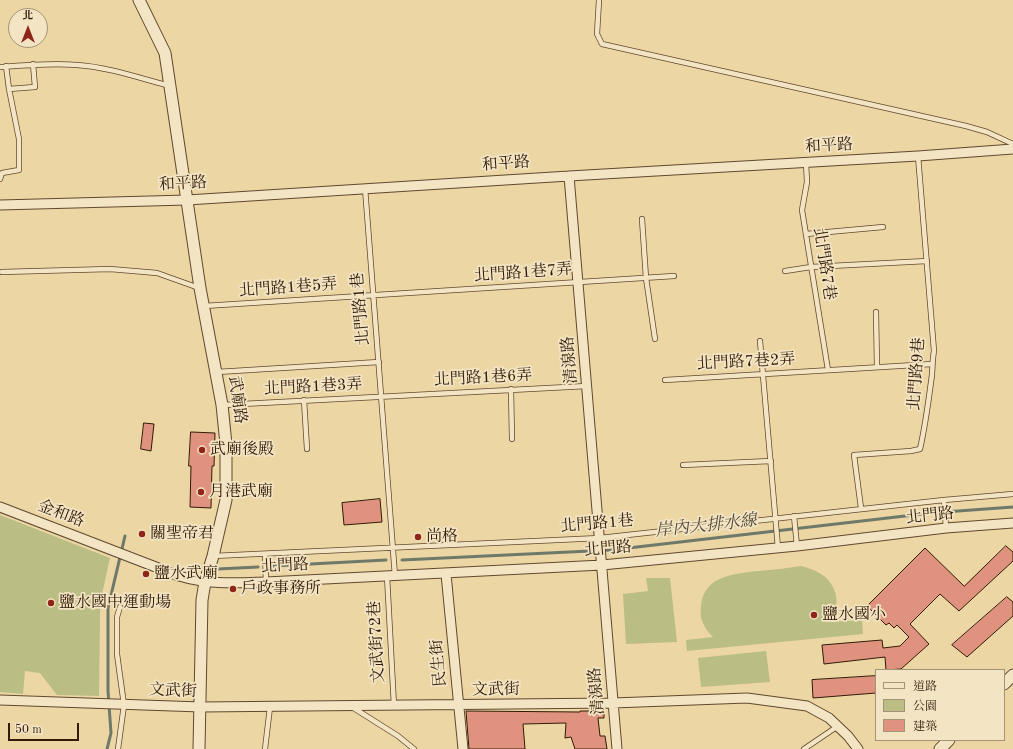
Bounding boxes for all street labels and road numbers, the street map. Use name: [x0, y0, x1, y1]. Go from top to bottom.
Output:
street label: 和平路: [805, 135, 853, 157]
street label: 和平路: [481, 153, 531, 175]
street label: 和平路: [159, 173, 207, 195]
street label: 北門路7巷: [809, 226, 839, 302]
street label: 北門路1巷7弄: [473, 260, 573, 286]
street label: 北門路1巷: [348, 272, 374, 346]
street label: 北門路1巷5弄: [238, 275, 338, 301]
street label: 清湶路: [558, 335, 582, 385]
street label: 北門路9巷: [905, 337, 929, 411]
street label: 北門路7巷2弄: [696, 350, 796, 374]
street label: 北門路1巷6弄: [433, 366, 533, 390]
street label: 武廟路: [224, 375, 250, 425]
street label: 北門路1巷3弄: [263, 375, 363, 399]
street label: 金和路: [35, 496, 87, 532]
street label: 北門路: [905, 504, 955, 528]
street label: 北門路1巷: [560, 511, 634, 537]
street label: 北門路: [583, 537, 633, 561]
street label: 北門路: [261, 555, 309, 577]
street label: 文武街72巷: [365, 600, 389, 684]
street label: 民生街: [427, 638, 451, 688]
street label: 清湶路: [585, 666, 609, 716]
street label: 文武街: [472, 680, 520, 700]
street label: 文武街: [149, 681, 197, 701]

